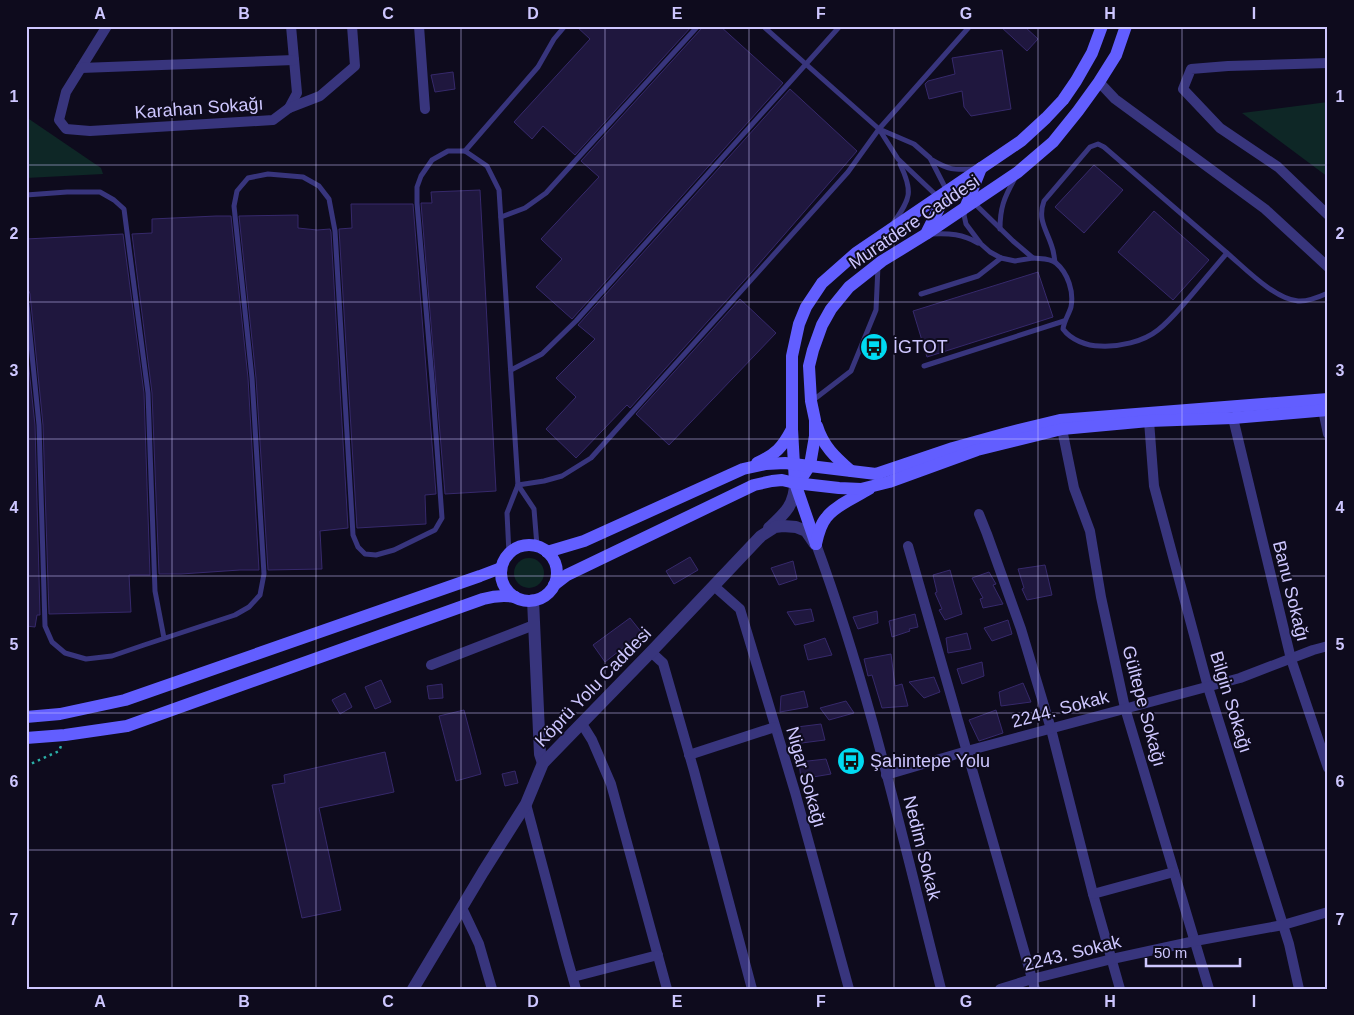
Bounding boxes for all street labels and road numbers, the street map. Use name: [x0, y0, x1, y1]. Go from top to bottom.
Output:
street label: Karahan Sokağı: [134, 94, 264, 122]
street label: Muratdere Caddesi: [845, 171, 983, 273]
street label: Banu Sokağı: [1269, 539, 1313, 643]
street label: Köprü Yolu Caddesi: [531, 623, 655, 751]
street label: Gültepe Sokağı: [1118, 643, 1170, 769]
street label: Bilgin Sokağı: [1206, 649, 1256, 755]
street label: 2244. Sokak: [1009, 686, 1112, 732]
street label: Nigar Sokağı: [782, 724, 830, 830]
street label: Nedim Sokak: [899, 794, 945, 903]
street label: 2243. Sokak: [1021, 931, 1124, 975]

